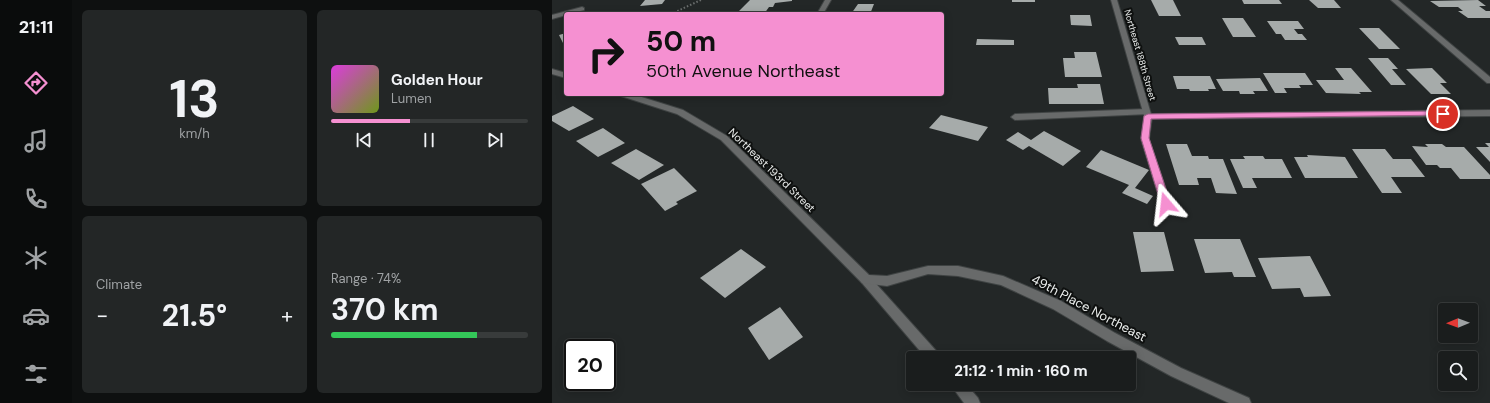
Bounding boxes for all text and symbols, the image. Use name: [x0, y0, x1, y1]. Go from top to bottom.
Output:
street label: Northeast 188th Street: [1121, 8, 1159, 102]
text: 21:11: [19, 15, 53, 39]
text: 50 m: [646, 23, 716, 60]
icon: right: [580, 28, 632, 80]
text: 50th Avenue Northeast: [646, 59, 840, 83]
text: 13: [169, 65, 220, 133]
icon: directions: [22, 69, 50, 97]
text: Golden Hour: [391, 70, 483, 90]
text: Lumen: [391, 90, 432, 107]
pin: [1426, 97, 1460, 131]
icon: arrive: [1432, 103, 1454, 125]
text: km/h: [179, 125, 210, 142]
street label: Northeast 193rd Street: [726, 125, 818, 215]
icon: music: [22, 127, 50, 155]
icon: previous: [353, 129, 375, 151]
icon: pause: [418, 129, 440, 151]
icon: next: [484, 129, 506, 151]
position arrow: [1145, 183, 1187, 225]
icon: phone: [22, 185, 50, 213]
icon: climate: [22, 244, 50, 272]
text: Range · 74%: [331, 270, 401, 287]
street label: 49th Place Northeast: [1029, 271, 1149, 345]
text: Climate: [96, 276, 142, 293]
text: 370 km: [331, 290, 439, 329]
text: 21.5°: [162, 296, 227, 335]
text: −: [96, 301, 108, 330]
text: +: [281, 301, 293, 330]
icon: car: [22, 302, 50, 330]
north arrow: [1438, 303, 1478, 343]
map controls: [1438, 303, 1478, 391]
speed limit sign: 20: [564, 339, 616, 391]
button: search: [1438, 351, 1478, 391]
icon: filters: [22, 360, 50, 388]
text: 21:12 · 1 min · 160 m: [954, 361, 1088, 381]

